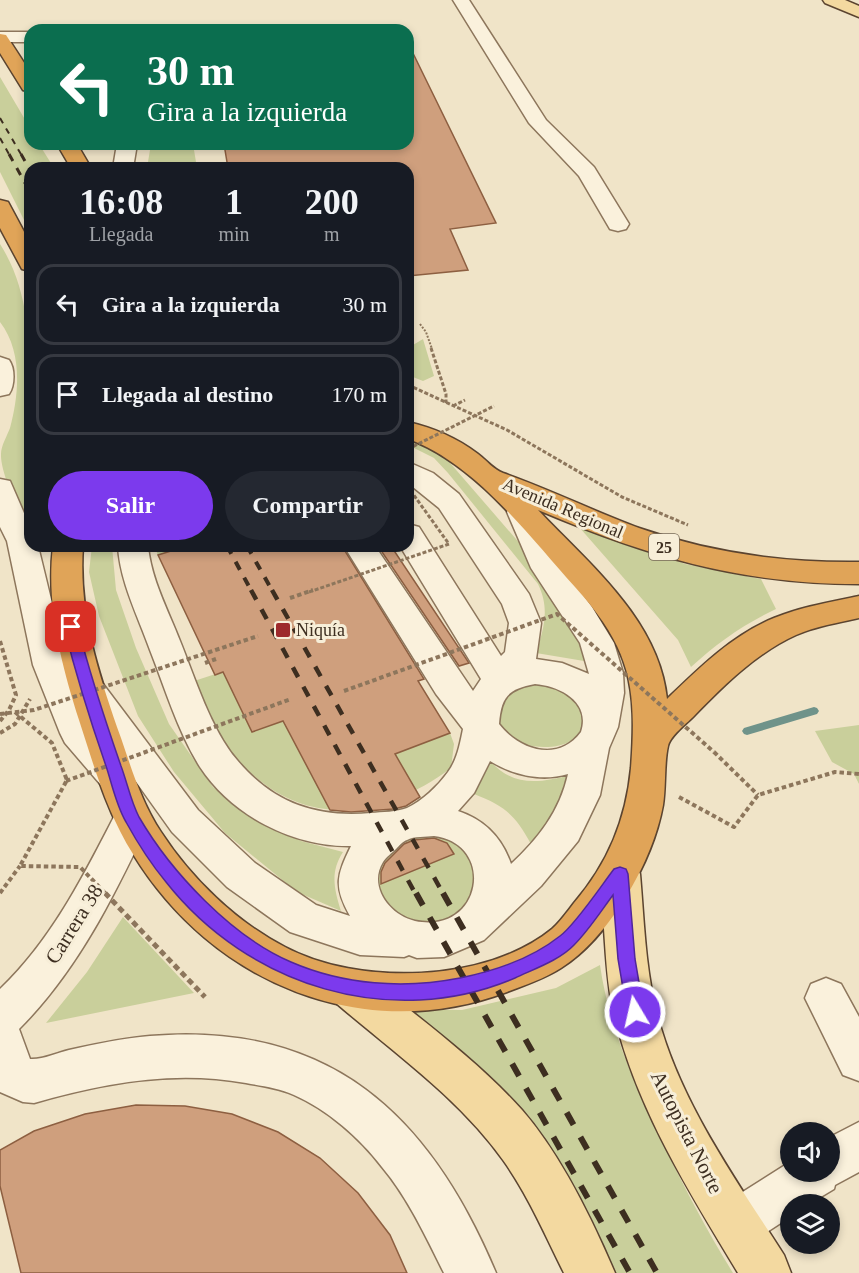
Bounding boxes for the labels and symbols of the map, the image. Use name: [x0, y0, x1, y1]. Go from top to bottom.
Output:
street label: Avenida Regional: [500, 474, 626, 542]
road number: 25: [649, 534, 679, 560]
pin: [45, 601, 96, 652]
place label: Niquía: [296, 620, 345, 640]
marker: Niquía: [274, 621, 292, 639]
street label: Carrera 38: [40, 880, 108, 968]
position arrow: [603, 980, 667, 1044]
street label: Autopista Norte: [646, 1067, 728, 1197]

